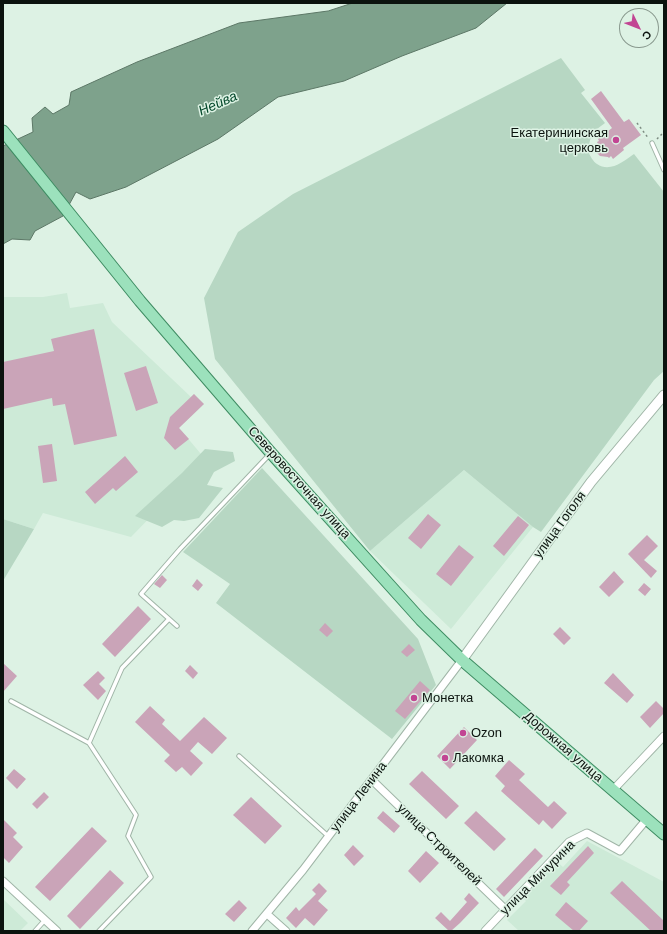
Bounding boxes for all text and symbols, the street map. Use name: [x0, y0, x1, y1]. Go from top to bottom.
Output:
north arrow: [619, 8, 659, 48]
text: С: [640, 28, 654, 42]
water label: Нейва: [196, 88, 240, 120]
place label: Екатерининская церковь: [511, 125, 608, 156]
marker: Екатерининская церковь: [611, 135, 621, 145]
street label: Северовосточная улица: [244, 424, 354, 542]
street label: улица Гоголя: [531, 489, 589, 561]
place label: Монетка: [422, 690, 473, 706]
marker: Монетка: [409, 693, 419, 703]
street label: Дорожная улица: [520, 708, 606, 786]
place label: Ozon: [471, 725, 502, 741]
marker: Ozon: [458, 728, 468, 738]
place label: Лакомка: [453, 750, 504, 766]
marker: Лакомка: [440, 753, 450, 763]
street label: улица Ленина: [328, 759, 390, 835]
street label: улица Строителей: [394, 801, 484, 889]
street label: улица Мичурина: [497, 837, 579, 919]

